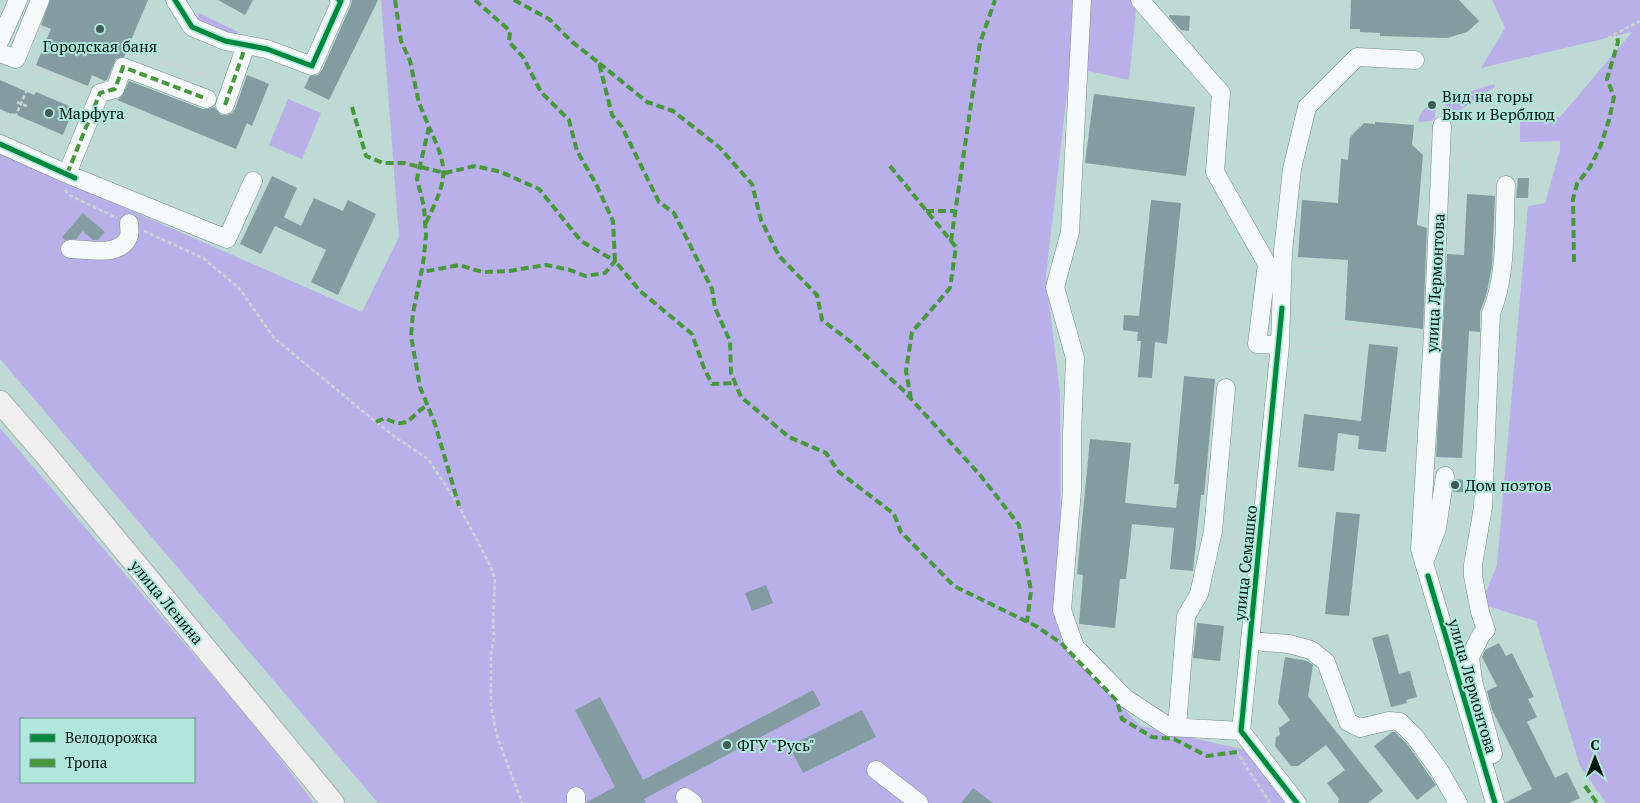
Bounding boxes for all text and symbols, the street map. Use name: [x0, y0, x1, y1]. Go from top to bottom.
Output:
marker: Городская баня: [94, 23, 106, 35]
place label: Городская баня: [43, 35, 157, 57]
place label: Вид на горы Бык и Верблюд: [1442, 85, 1555, 125]
marker: Вид на горы Бык и Верблюд: [1426, 99, 1438, 111]
place label: Марфуга: [59, 102, 124, 124]
marker: Марфуга: [43, 107, 55, 119]
street label: улица Лермонтова: [1420, 213, 1450, 354]
place label: Дом поэтов: [1465, 474, 1552, 496]
marker: Дом поэтов: [1449, 479, 1461, 491]
street label: улица Семашко: [1228, 504, 1262, 623]
street label: улица Ленина: [125, 554, 209, 649]
street label: улица Лермонтова: [1443, 615, 1503, 756]
legend: [20, 718, 195, 783]
text: Велодорожка: [65, 727, 158, 747]
north arrow: [1570, 733, 1620, 783]
place label: ФГУ "Русь": [737, 734, 815, 756]
text: С: [1590, 735, 1600, 754]
marker: ФГУ "Русь": [721, 739, 733, 751]
text: Тропа: [65, 752, 108, 772]

